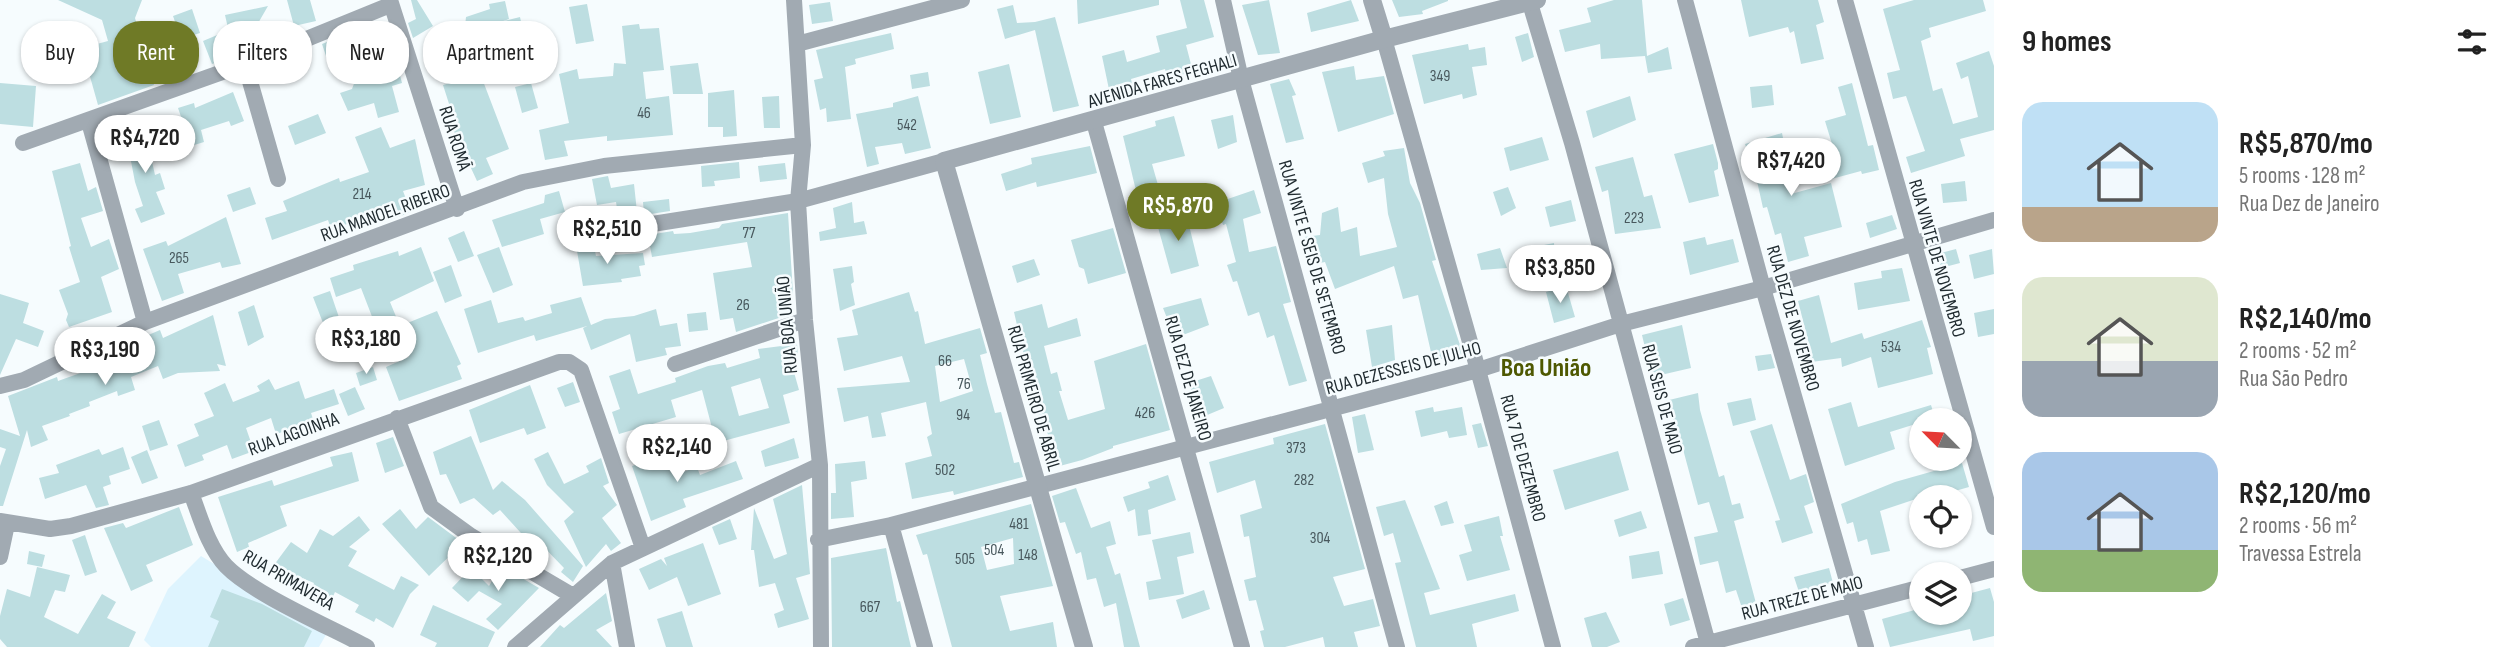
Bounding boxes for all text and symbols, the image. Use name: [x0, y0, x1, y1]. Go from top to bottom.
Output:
chip: Buy: [21, 21, 99, 84]
chip: Rent: [113, 21, 199, 84]
chip: Filters: [213, 21, 312, 84]
chip: New: [326, 21, 409, 84]
chip: Apartment: [423, 21, 558, 84]
icon: filters: [2453, 23, 2491, 61]
text: 9 homes: [2022, 24, 2112, 60]
street label: AVENIDA FARES FEGHALI: [1084, 49, 1240, 114]
house number: 349: [1430, 67, 1450, 86]
street label: RUA ROMÃ: [433, 103, 476, 174]
house number: 46: [637, 104, 651, 123]
pin: R$4,720: [80, 116, 210, 175]
house number: 542: [897, 116, 917, 135]
text: R$4,720: [110, 124, 180, 152]
text: R$5,870/mo: [2239, 126, 2373, 162]
icon: home: [2078, 130, 2162, 214]
pin: R$7,420: [1726, 138, 1856, 198]
text: R$7,420: [1757, 147, 1825, 175]
street label: RUA VINTE E SEIS DE SETEMBRO: [1273, 158, 1350, 357]
text: 5 rooms · 128 m²: [2239, 162, 2366, 190]
street label: RUA VINTE DE NOVEMBRO: [1903, 177, 1970, 340]
street label: RUA MANOEL RIBEIRO: [318, 179, 453, 248]
pin: R$5,870: [1113, 184, 1243, 243]
house number: 214: [353, 185, 372, 204]
text: Rua Dez de Janeiro: [2239, 190, 2379, 218]
text: R$5,870: [1143, 192, 1213, 220]
pin: R$2,510: [542, 206, 672, 266]
house number: 223: [1624, 209, 1644, 228]
text: R$2,510: [573, 215, 641, 243]
house number: 77: [743, 224, 756, 243]
street label: RUA DEZ DE NOVEMBRO: [1761, 243, 1824, 394]
pin: R$3,850: [1495, 246, 1625, 305]
house number: 265: [169, 249, 189, 268]
text: R$3,850: [1525, 254, 1595, 282]
street label: RUA BOA UNIÃO: [772, 275, 803, 375]
house number: 26: [736, 296, 750, 315]
text: R$2,140/mo: [2239, 301, 2372, 337]
icon: home: [2078, 305, 2162, 389]
street label: RUA DEZ DE JANEIRO: [1159, 313, 1216, 443]
pin: R$3,180: [301, 316, 431, 376]
street label: RUA PRIMEIRO DE ABRIL: [1002, 323, 1065, 474]
text: R$3,180: [331, 325, 401, 353]
pin: R$3,190: [40, 328, 170, 387]
text: R$3,190: [70, 336, 140, 364]
street label: RUA DEZESSEIS DE JULHO: [1323, 337, 1484, 400]
text: 2 rooms · 52 m²: [2239, 337, 2357, 365]
house number: 534: [1881, 338, 1901, 357]
street label: RUA SEIS DE MAIO: [1636, 342, 1687, 457]
house number: 66: [938, 352, 952, 371]
district label: Boa União: [1501, 353, 1591, 384]
text: Rua São Pedro: [2239, 365, 2348, 393]
house number: 76: [957, 375, 971, 394]
street label: RUA 7 DE DEZEMBRO: [1495, 392, 1551, 524]
house number: 426: [1135, 404, 1155, 423]
house number: 94: [956, 406, 970, 425]
street label: RUA LAGOINHA: [245, 407, 343, 461]
north arrow: [1909, 408, 1972, 471]
map controls: [1909, 408, 1972, 625]
pin: R$2,140: [612, 424, 742, 484]
text: R$2,140: [642, 433, 712, 461]
house number: 373: [1286, 439, 1306, 458]
house number: 502: [935, 461, 955, 480]
house number: 282: [1294, 471, 1314, 490]
text: R$2,120/mo: [2239, 476, 2371, 512]
icon: home: [2078, 480, 2162, 564]
button: locate: [1909, 485, 1972, 548]
text: 2 rooms · 56 m²: [2239, 512, 2357, 540]
house number: 481: [1009, 515, 1029, 534]
house number: 304: [1310, 529, 1331, 548]
pin: R$2,120: [433, 534, 563, 593]
text: Travessa Estrela: [2239, 540, 2362, 568]
house number: 504: [984, 541, 1004, 560]
text: R$2,120: [464, 542, 532, 570]
street label: RUA PRIMAVERA: [238, 545, 339, 616]
house number: 148: [1018, 546, 1038, 565]
house number: 505: [955, 550, 975, 569]
button: layers: [1909, 562, 1972, 625]
street label: RUA TREZE DE MAIO: [1739, 571, 1866, 626]
house number: 667: [860, 598, 881, 617]

